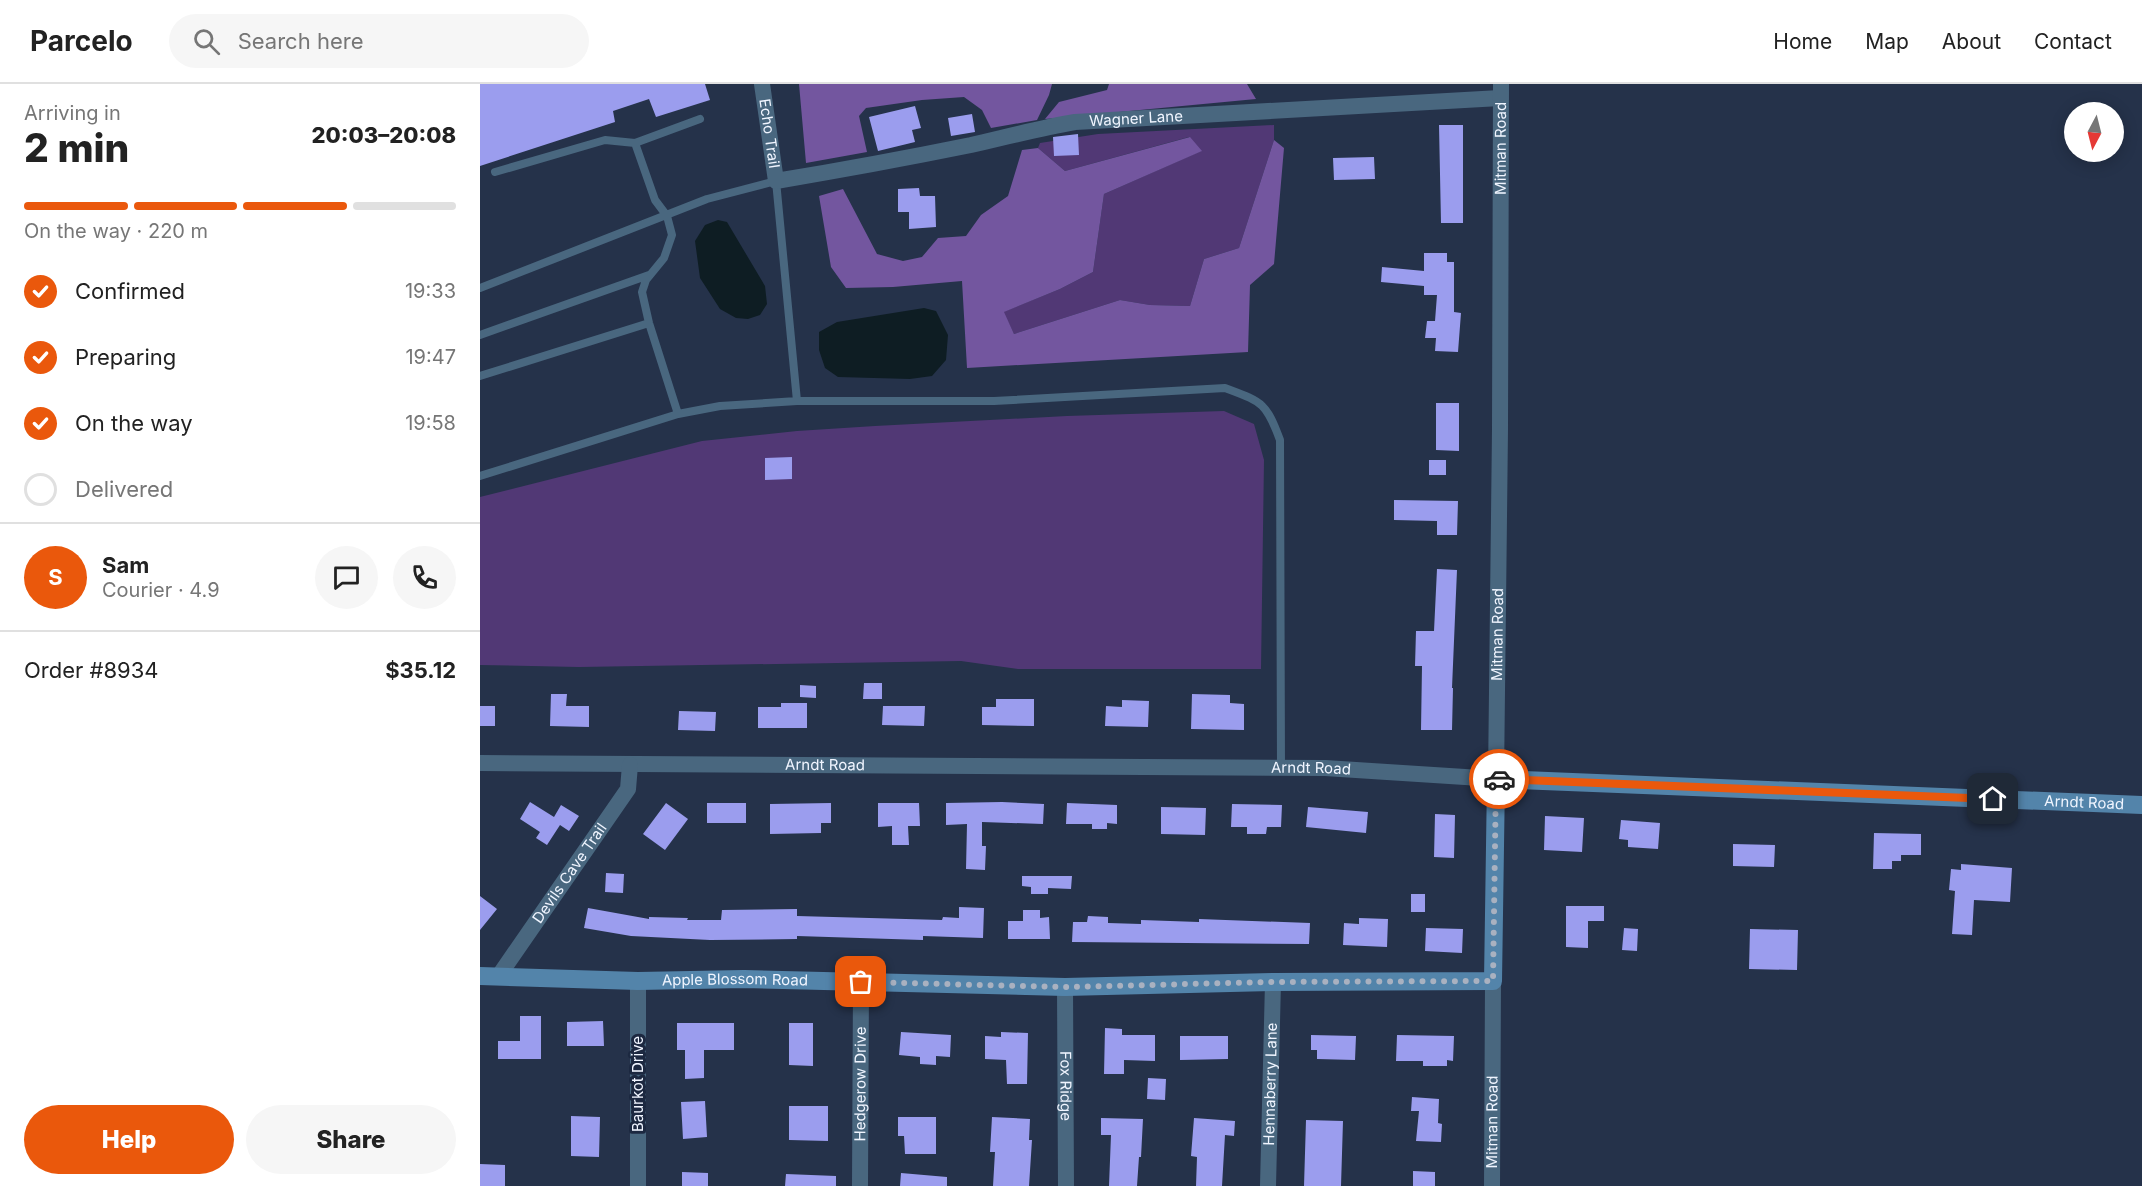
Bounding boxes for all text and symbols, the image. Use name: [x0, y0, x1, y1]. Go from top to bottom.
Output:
search box: [169, 14, 589, 68]
text: Parcelo: [30, 24, 133, 58]
icon: search: [190, 25, 223, 58]
text: Search here: [238, 28, 363, 54]
text: Home: [1773, 29, 1832, 54]
text: Map: [1865, 29, 1909, 54]
text: About: [1942, 29, 2001, 54]
text: Contact: [2034, 29, 2112, 54]
street label: Echo Trail: [755, 97, 784, 169]
text: Arriving in: [24, 101, 121, 125]
street label: Mitman Road: [1491, 102, 1510, 195]
north arrow: [2064, 102, 2124, 162]
map controls: [2064, 102, 2124, 162]
street label: Wagner Lane: [1089, 106, 1183, 130]
text: 20:03–20:08: [311, 122, 456, 148]
text: 2 min: [24, 124, 129, 171]
text: On the way · 220 m: [24, 219, 208, 243]
icon: check: [24, 275, 57, 308]
text: Confirmed: [75, 278, 185, 304]
text: 19:33: [405, 279, 456, 303]
icon: check: [24, 341, 57, 374]
text: Preparing: [75, 344, 176, 370]
text: 19:47: [405, 345, 456, 369]
icon: check: [24, 407, 57, 440]
text: On the way: [75, 410, 193, 436]
text: 19:58: [405, 411, 456, 435]
text: Delivered: [75, 476, 173, 502]
button: chat: [315, 546, 378, 609]
button: phone: [393, 546, 456, 609]
text: Sam: [102, 552, 149, 578]
text: S: [48, 564, 63, 590]
text: Courier · 4.9: [102, 578, 220, 602]
street label: Mitman Road: [1487, 588, 1507, 681]
text: Order #8934: [24, 657, 159, 683]
text: $35.12: [385, 657, 456, 683]
courier: [1469, 749, 1529, 809]
street label: Arndt Road: [785, 755, 865, 774]
street label: Arndt Road: [1271, 758, 1352, 779]
icon: car: [1483, 763, 1516, 796]
pin: [1967, 773, 2018, 824]
icon: home: [1976, 782, 2009, 815]
street label: Arndt Road: [2044, 791, 2125, 813]
street label: Devils Cave Trail: [528, 819, 611, 927]
pin: [835, 956, 886, 1007]
icon: bag: [844, 965, 877, 998]
street label: Apple Blossom Road: [662, 969, 808, 990]
street label: Hennaberry Lane: [1259, 1022, 1281, 1146]
street label: Hedgerow Drive: [850, 1026, 870, 1142]
street label: Baurkot Drive: [628, 1036, 647, 1132]
street label: Fox Ridge: [1056, 1051, 1076, 1121]
street label: Mitman Road: [1482, 1075, 1502, 1169]
button: Help: [24, 1105, 234, 1174]
button: Share: [246, 1105, 456, 1174]

